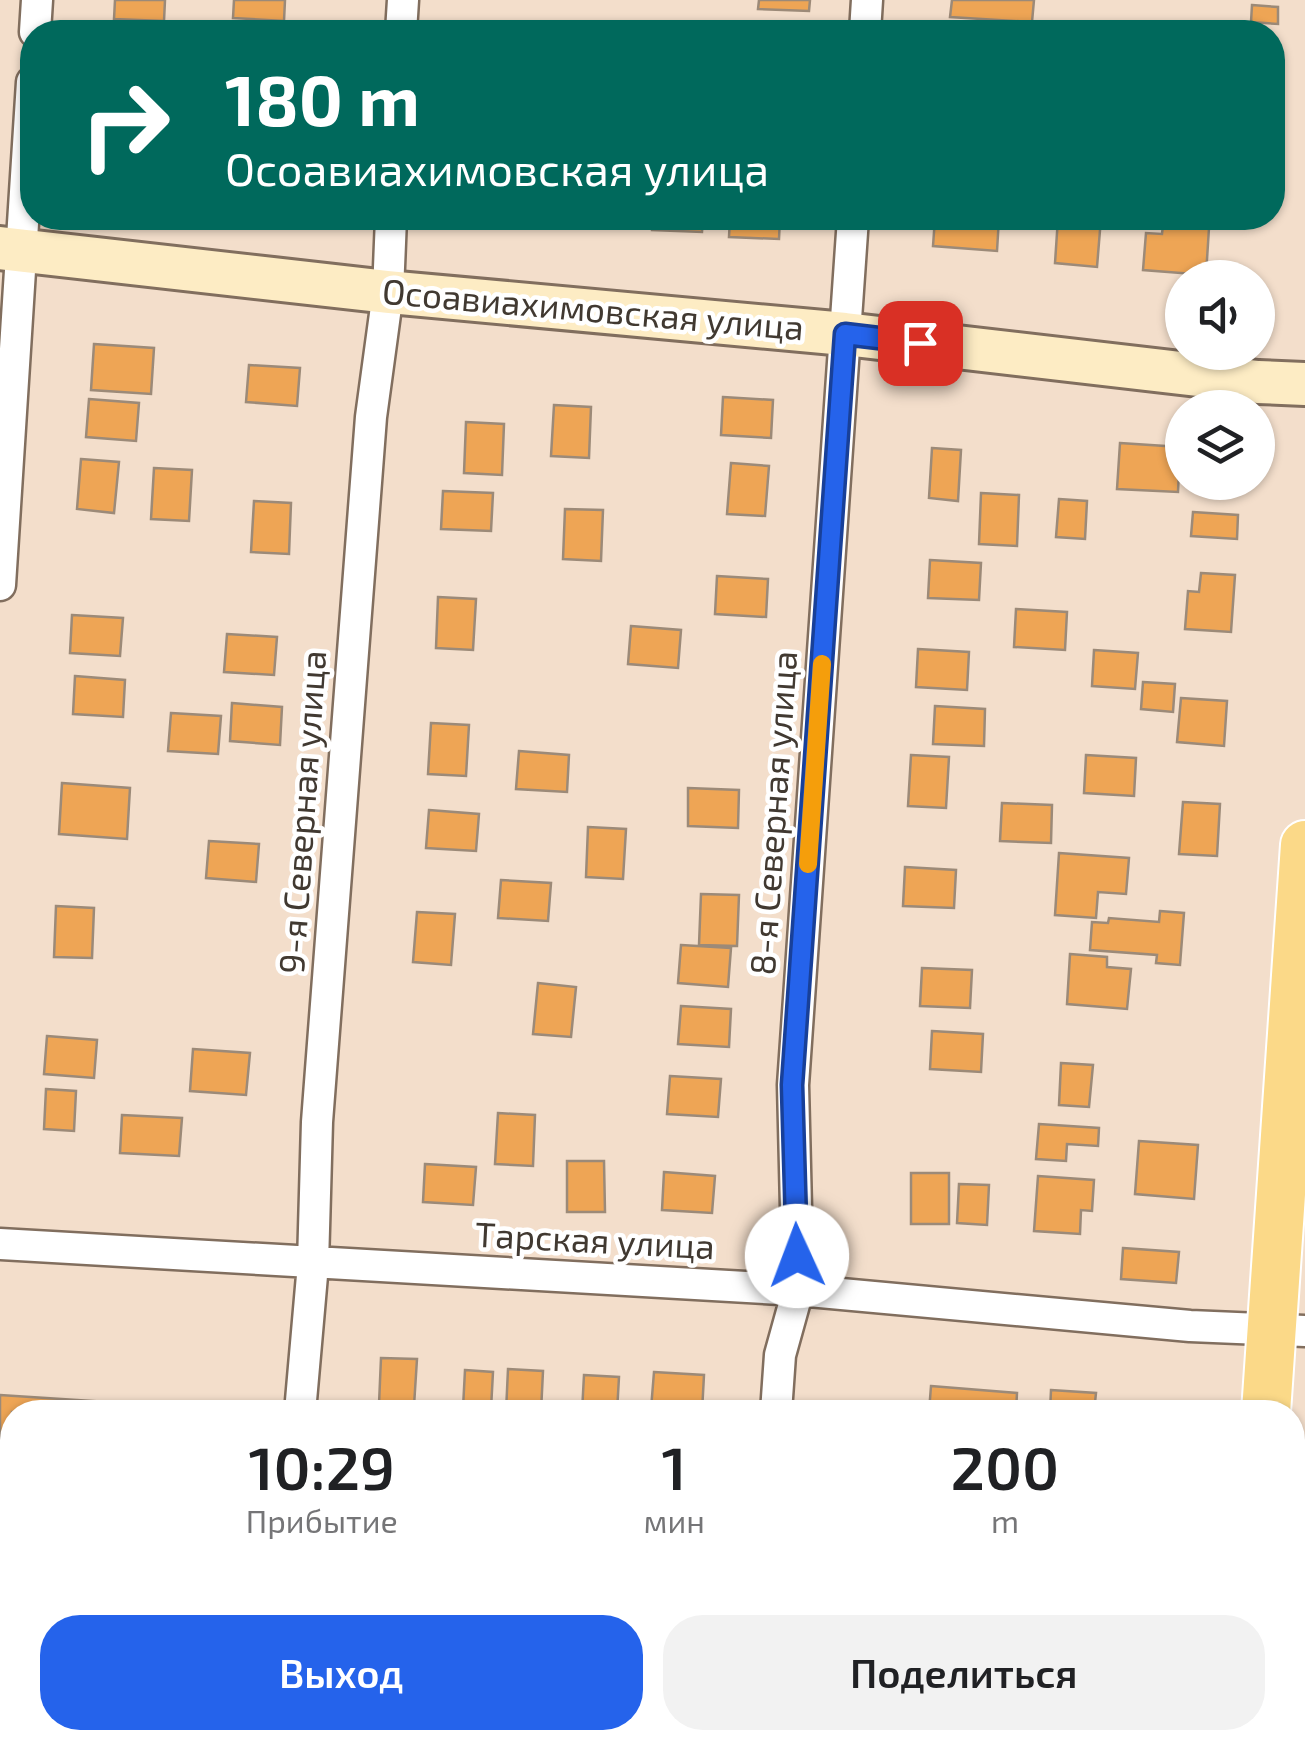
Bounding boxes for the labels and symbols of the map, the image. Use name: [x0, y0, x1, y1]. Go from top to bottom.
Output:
street label: Осоавиахимовская улица: [380, 269, 806, 348]
pin: [878, 301, 963, 386]
street label: 9-я Северная улица: [269, 649, 334, 975]
street label: 8-я Северная улица: [740, 649, 805, 977]
position arrow: [745, 1204, 849, 1308]
street label: Тарская улица: [474, 1212, 716, 1267]

